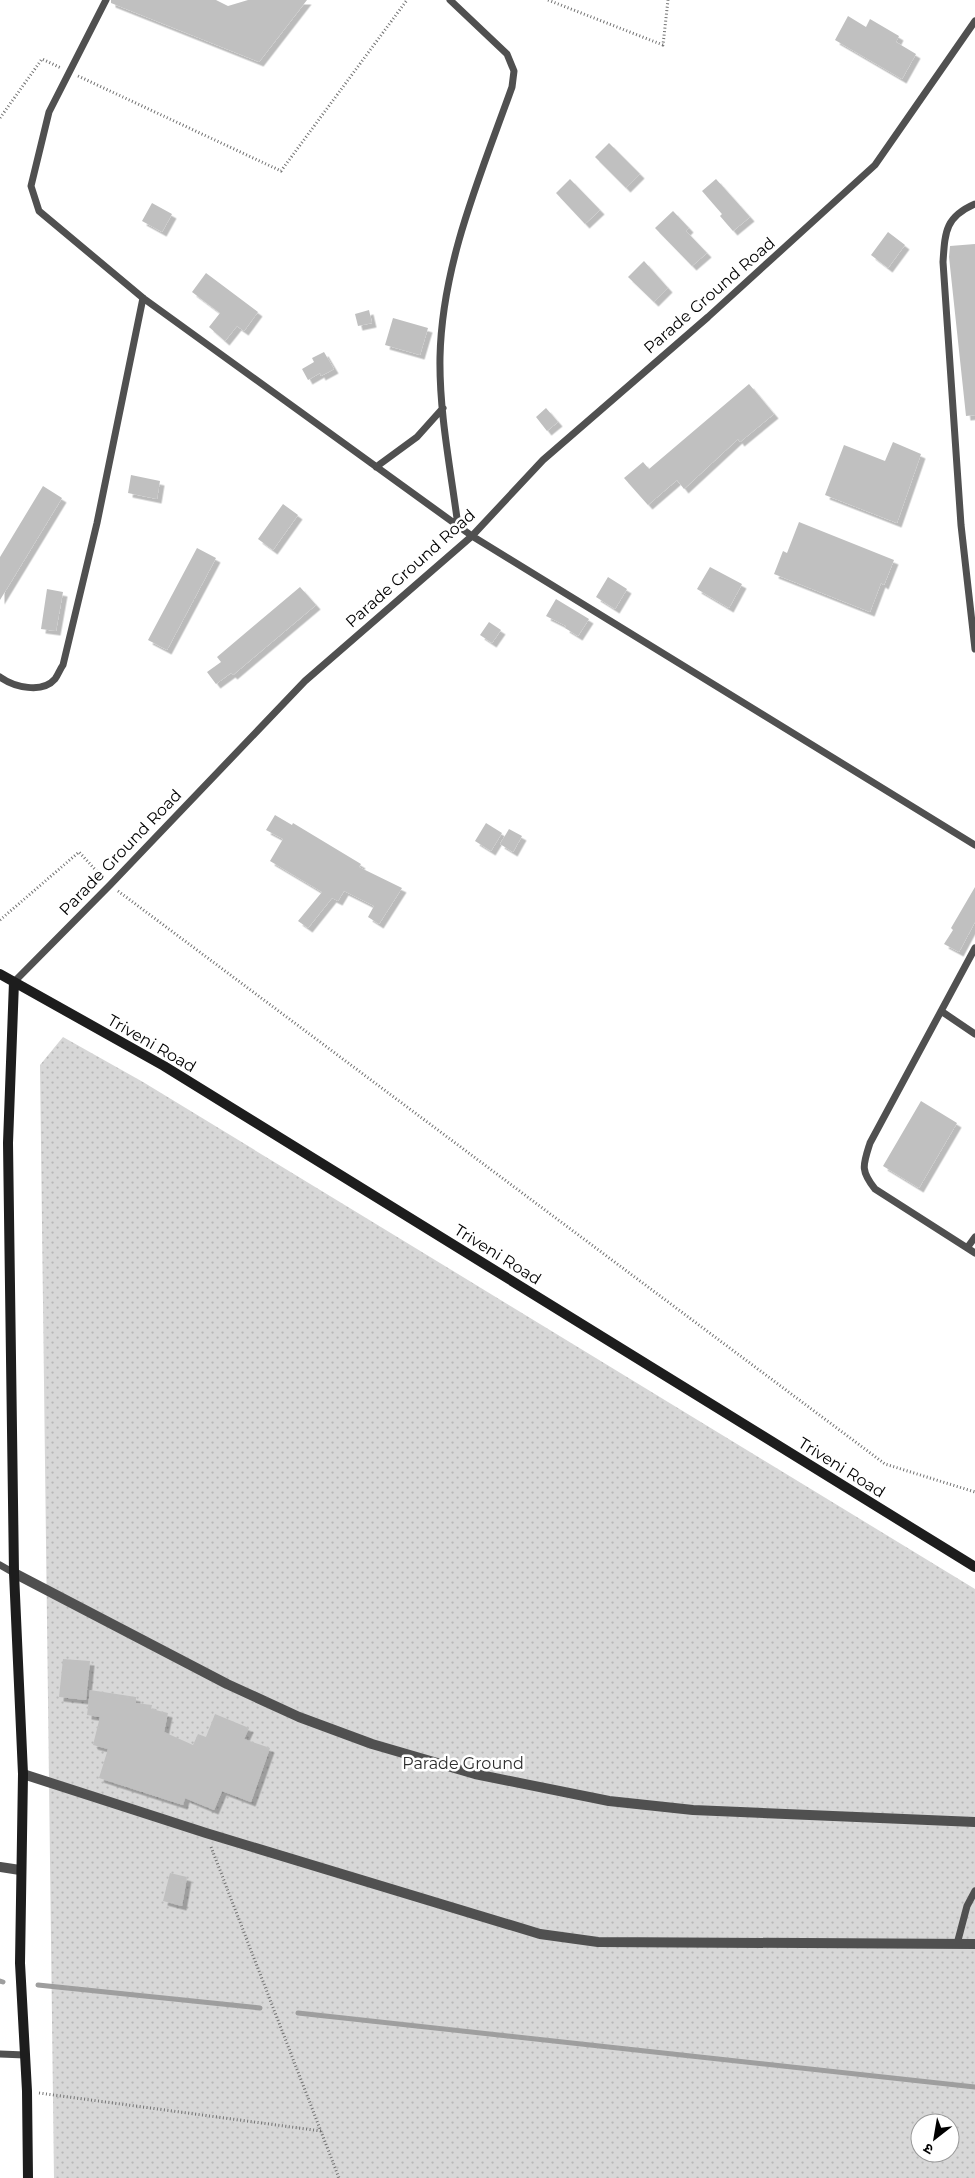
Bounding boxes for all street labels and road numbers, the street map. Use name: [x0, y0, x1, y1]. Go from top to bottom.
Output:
street label: Parade Ground Road: [640, 233, 779, 358]
street label: Parade Ground Road: [342, 505, 479, 632]
street label: Parade Ground Road: [55, 785, 185, 919]
street label: Triveni Road: [104, 1011, 199, 1076]
street label: Triveni Road: [451, 1220, 545, 1289]
street label: Triveni Road: [795, 1433, 889, 1502]

